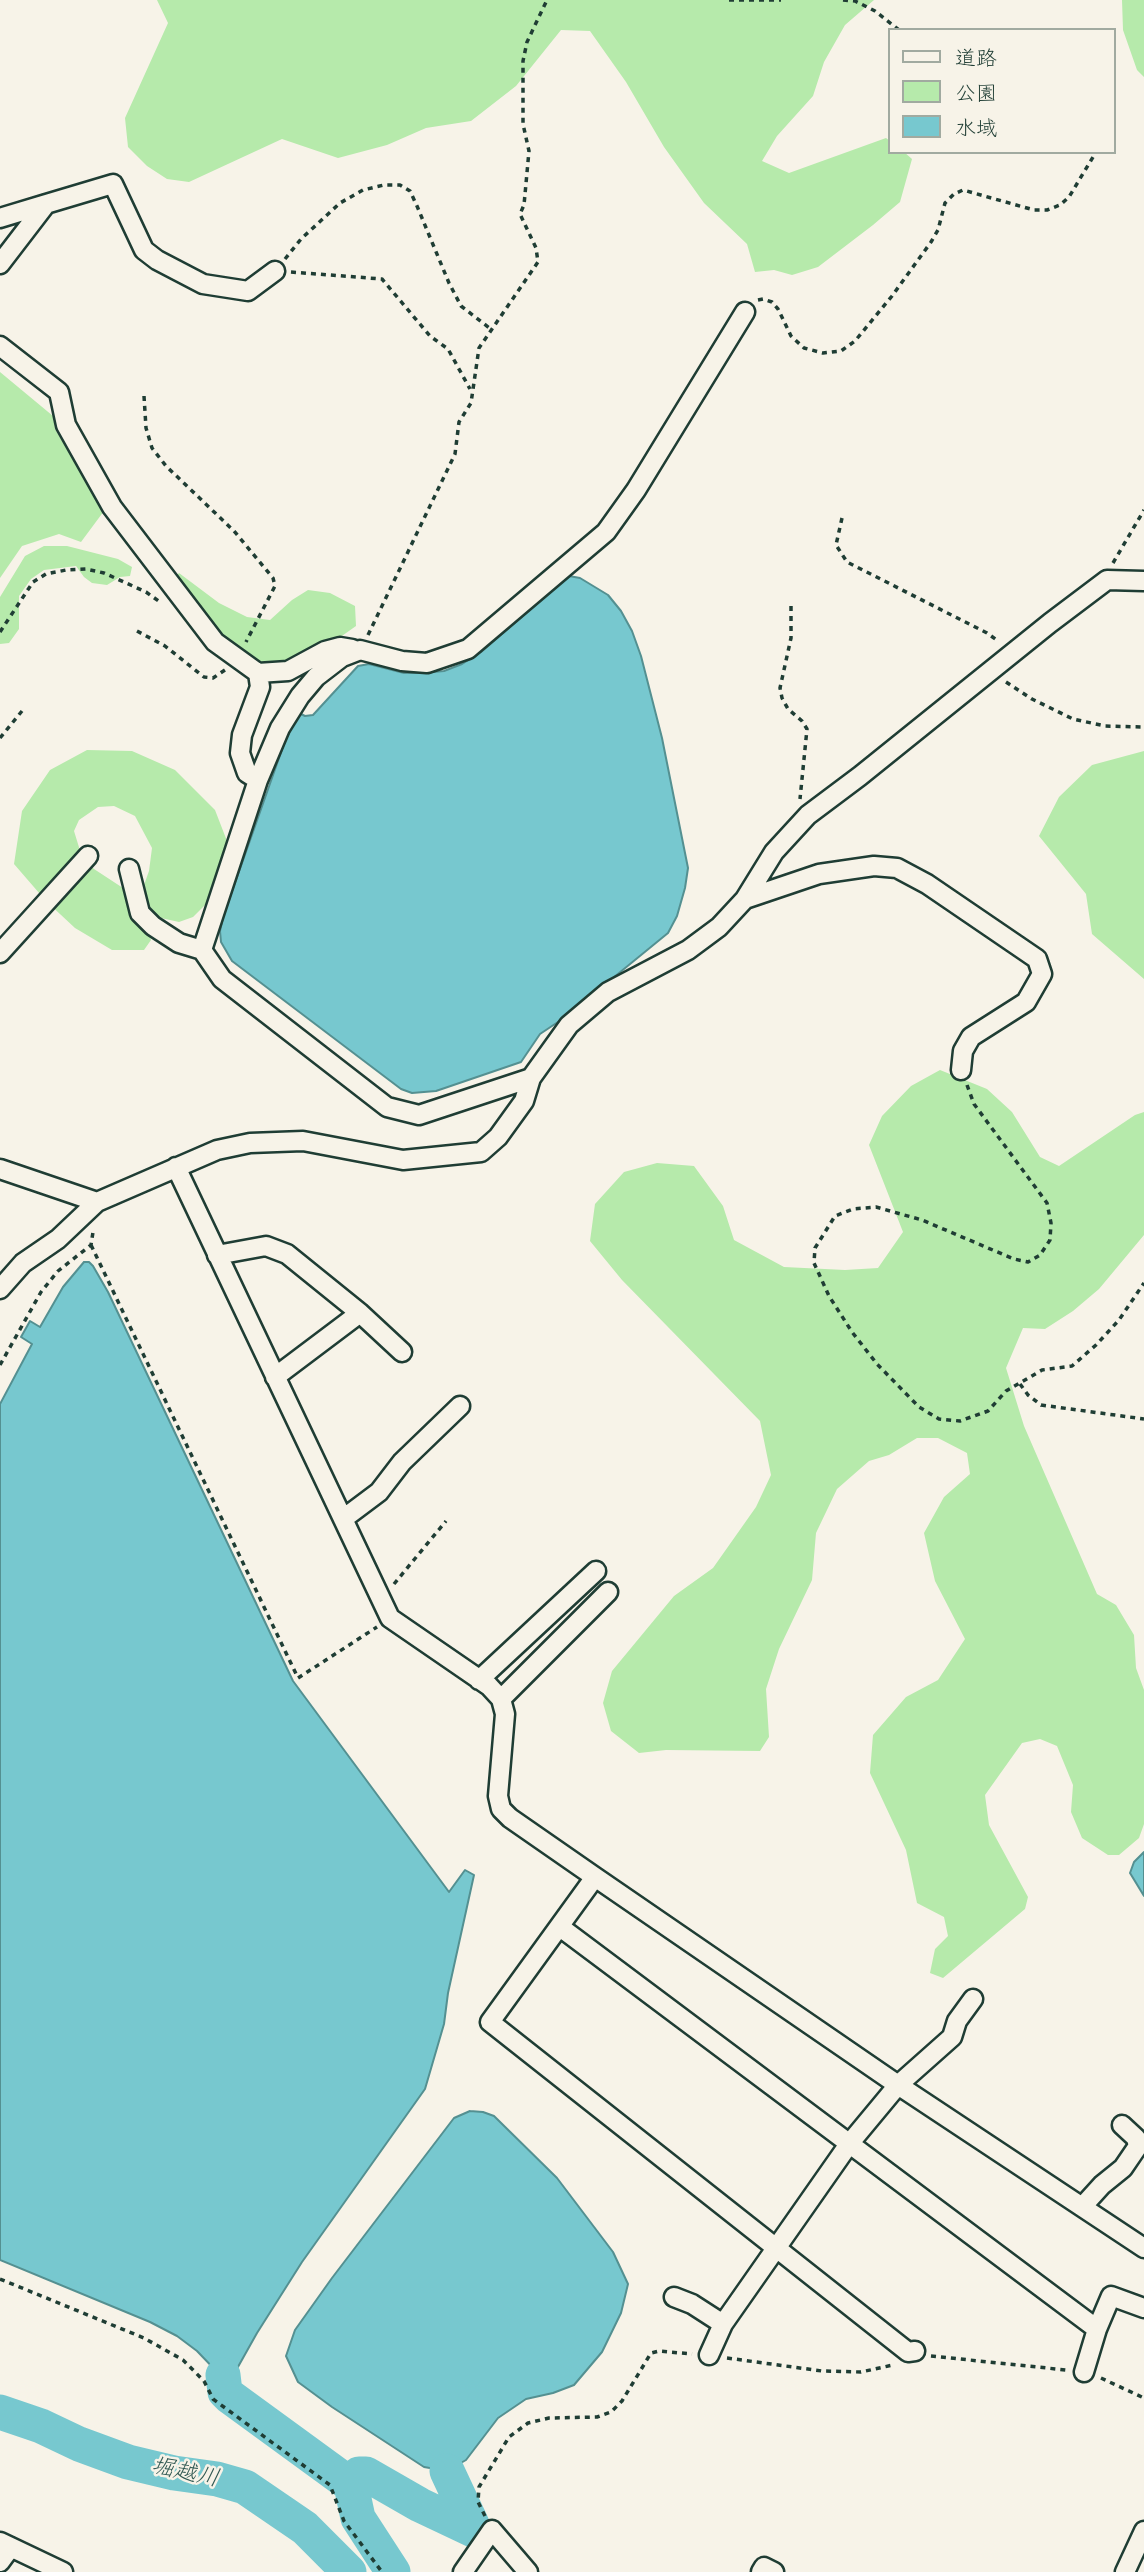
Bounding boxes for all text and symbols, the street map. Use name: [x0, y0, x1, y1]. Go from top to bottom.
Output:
legend: [888, 28, 1116, 154]
text: 道路: [955, 44, 997, 73]
text: 公園: [955, 79, 997, 108]
text: 水域: [955, 114, 997, 143]
water label: 堀越川: [148, 2453, 222, 2495]

